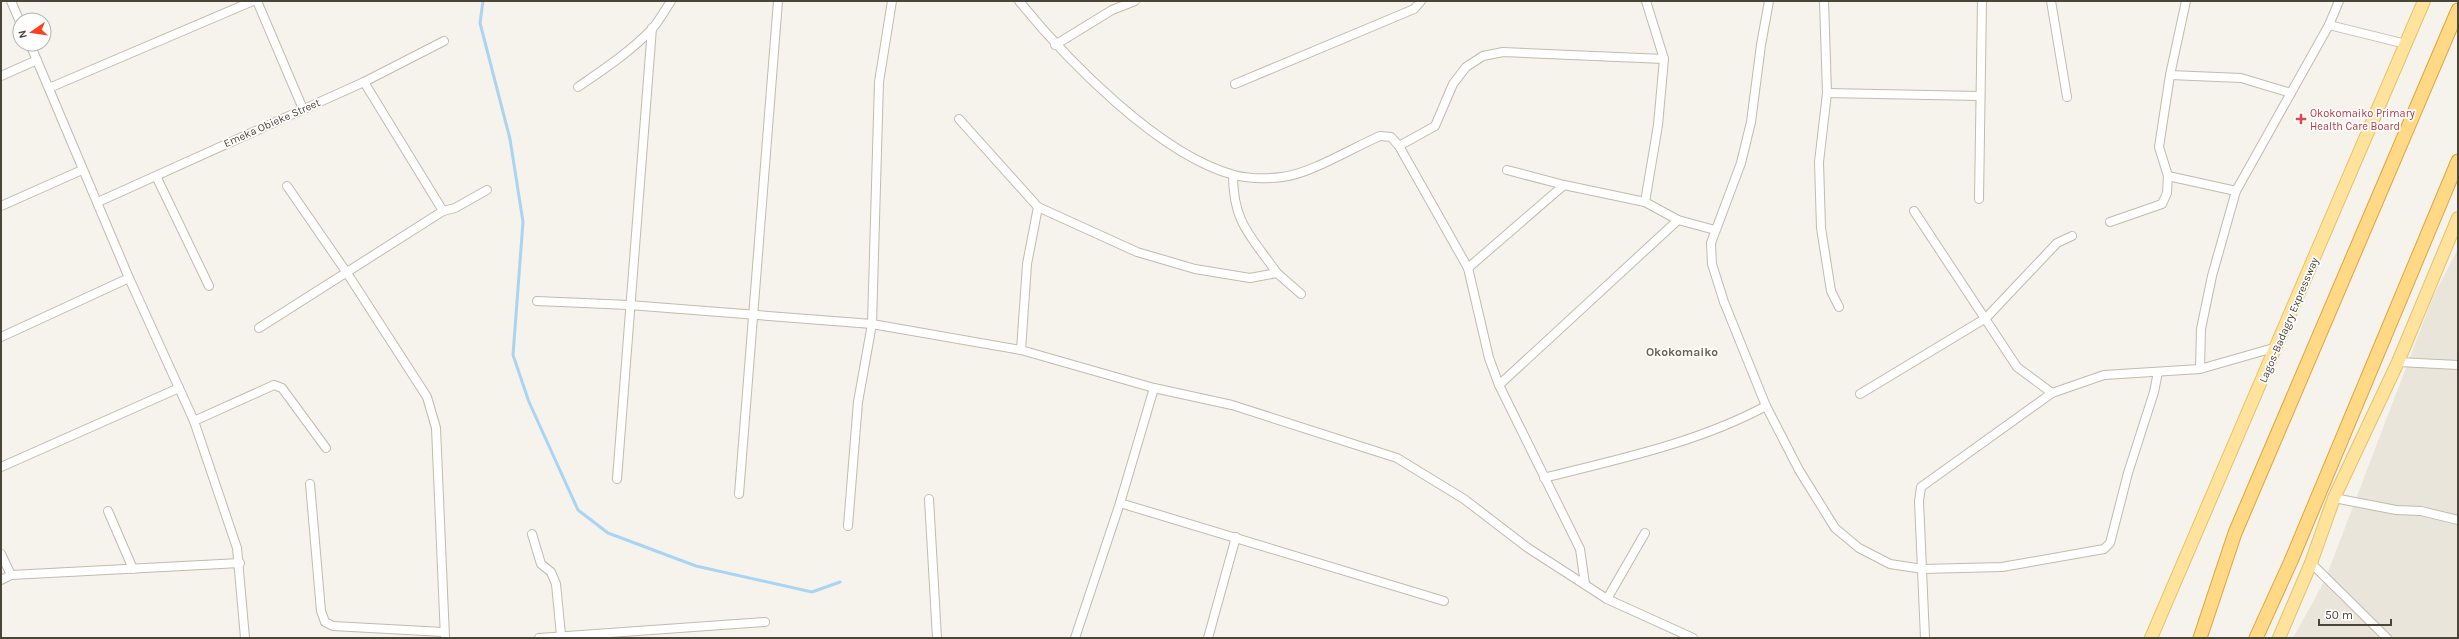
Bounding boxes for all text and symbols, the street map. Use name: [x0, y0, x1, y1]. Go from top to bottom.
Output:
north arrow: [12, 12, 52, 52]
text: N: [16, 29, 30, 39]
street label: Emeka Obieke Street: [222, 96, 322, 150]
place label: Okokomaiko Primary Health Care Board: [2310, 107, 2415, 133]
marker: Okokomaiko Primary Health Care Board: [2295, 113, 2307, 125]
street label: Lagos-Badagry Expressway: [2257, 255, 2321, 385]
district label: Okokomaiko: [1646, 345, 1718, 359]
scale bar: [2319, 601, 2391, 627]
text: 50 m: [2325, 608, 2353, 622]

